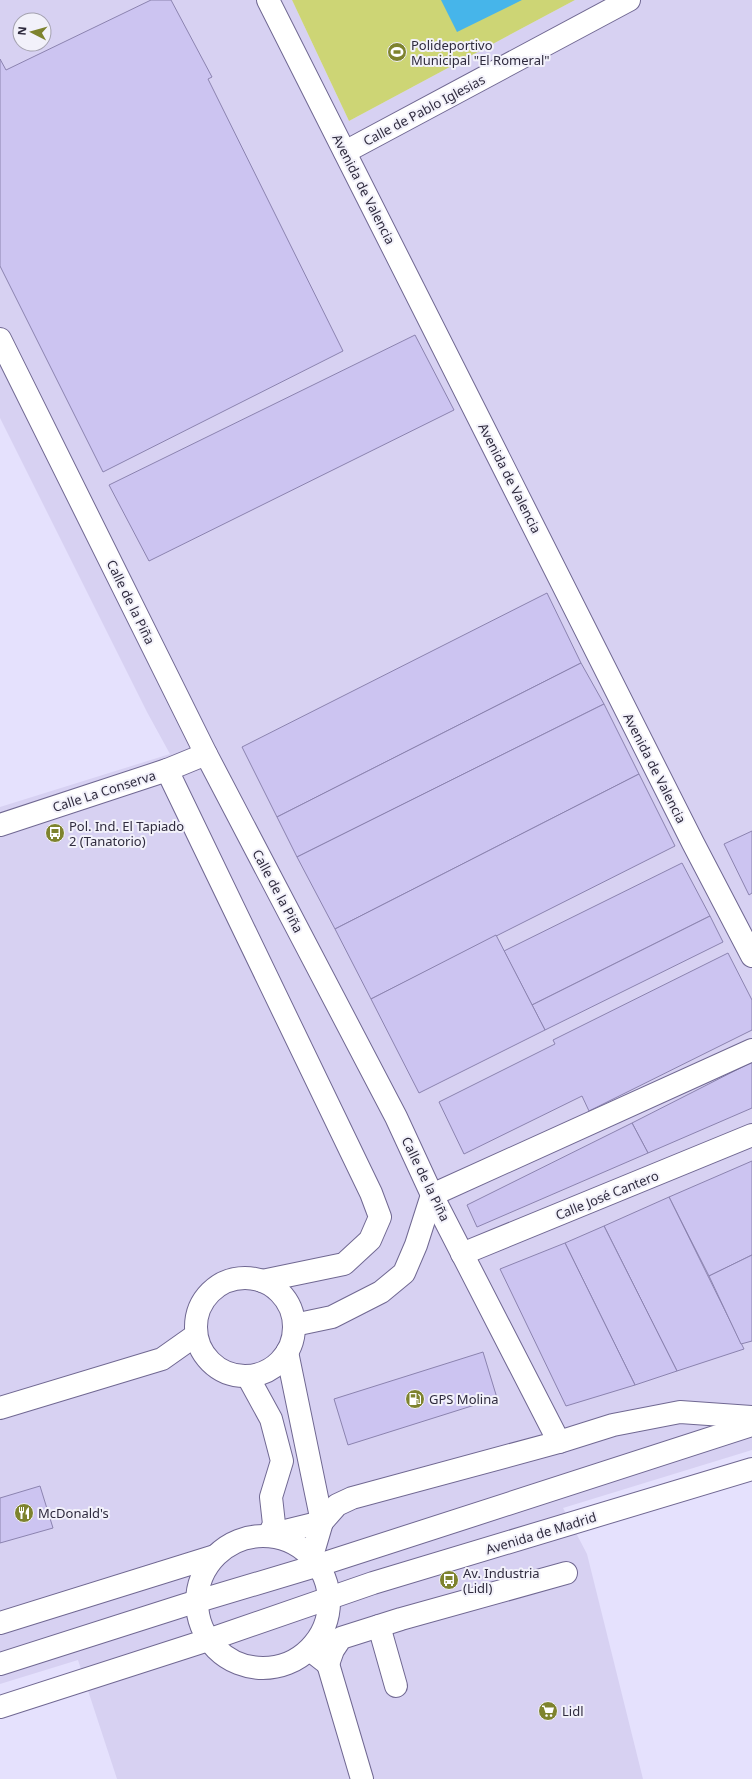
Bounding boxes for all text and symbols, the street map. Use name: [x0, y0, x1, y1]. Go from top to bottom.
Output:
north arrow: [12, 12, 52, 52]
text: N: [14, 26, 29, 36]
place label: Polideportivo Municipal "El Romeral": [411, 36, 550, 69]
sports icon: Polideportivo Municipal "El Romeral": [386, 41, 408, 63]
street label: Calle de Pablo Iglesias: [360, 70, 488, 150]
street label: Avenida de Valencia: [328, 131, 400, 247]
street label: Avenida de Valencia: [474, 420, 546, 536]
street label: Calle de la Piña: [103, 557, 159, 647]
street label: Avenida de Valencia: [619, 710, 691, 826]
street label: Calle La Conserva: [50, 766, 158, 816]
place label: Pol. Ind. El Tapiado 2 (Tanatorio): [69, 817, 184, 850]
bus stop icon: Pol. Ind. El Tapiado 2 (Tanatorio): [44, 822, 66, 844]
street label: Calle de la Piña: [248, 846, 308, 936]
street label: Calle de la Piña: [398, 1134, 454, 1224]
street label: Calle José Cantero: [553, 1166, 661, 1224]
fuel station icon: GPS Molina: [404, 1388, 426, 1410]
place label: GPS Molina: [429, 1390, 499, 1408]
restaurant icon: McDonald's: [13, 1502, 35, 1524]
place label: McDonald's: [38, 1504, 109, 1522]
street label: Avenida de Madrid: [483, 1508, 599, 1558]
place label: Av. Industria (Lidl): [463, 1564, 540, 1597]
bus stop icon: Av. Industria (Lidl): [438, 1569, 460, 1591]
supermarket icon: Lidl: [537, 1700, 559, 1722]
place label: Lidl: [562, 1702, 584, 1720]

